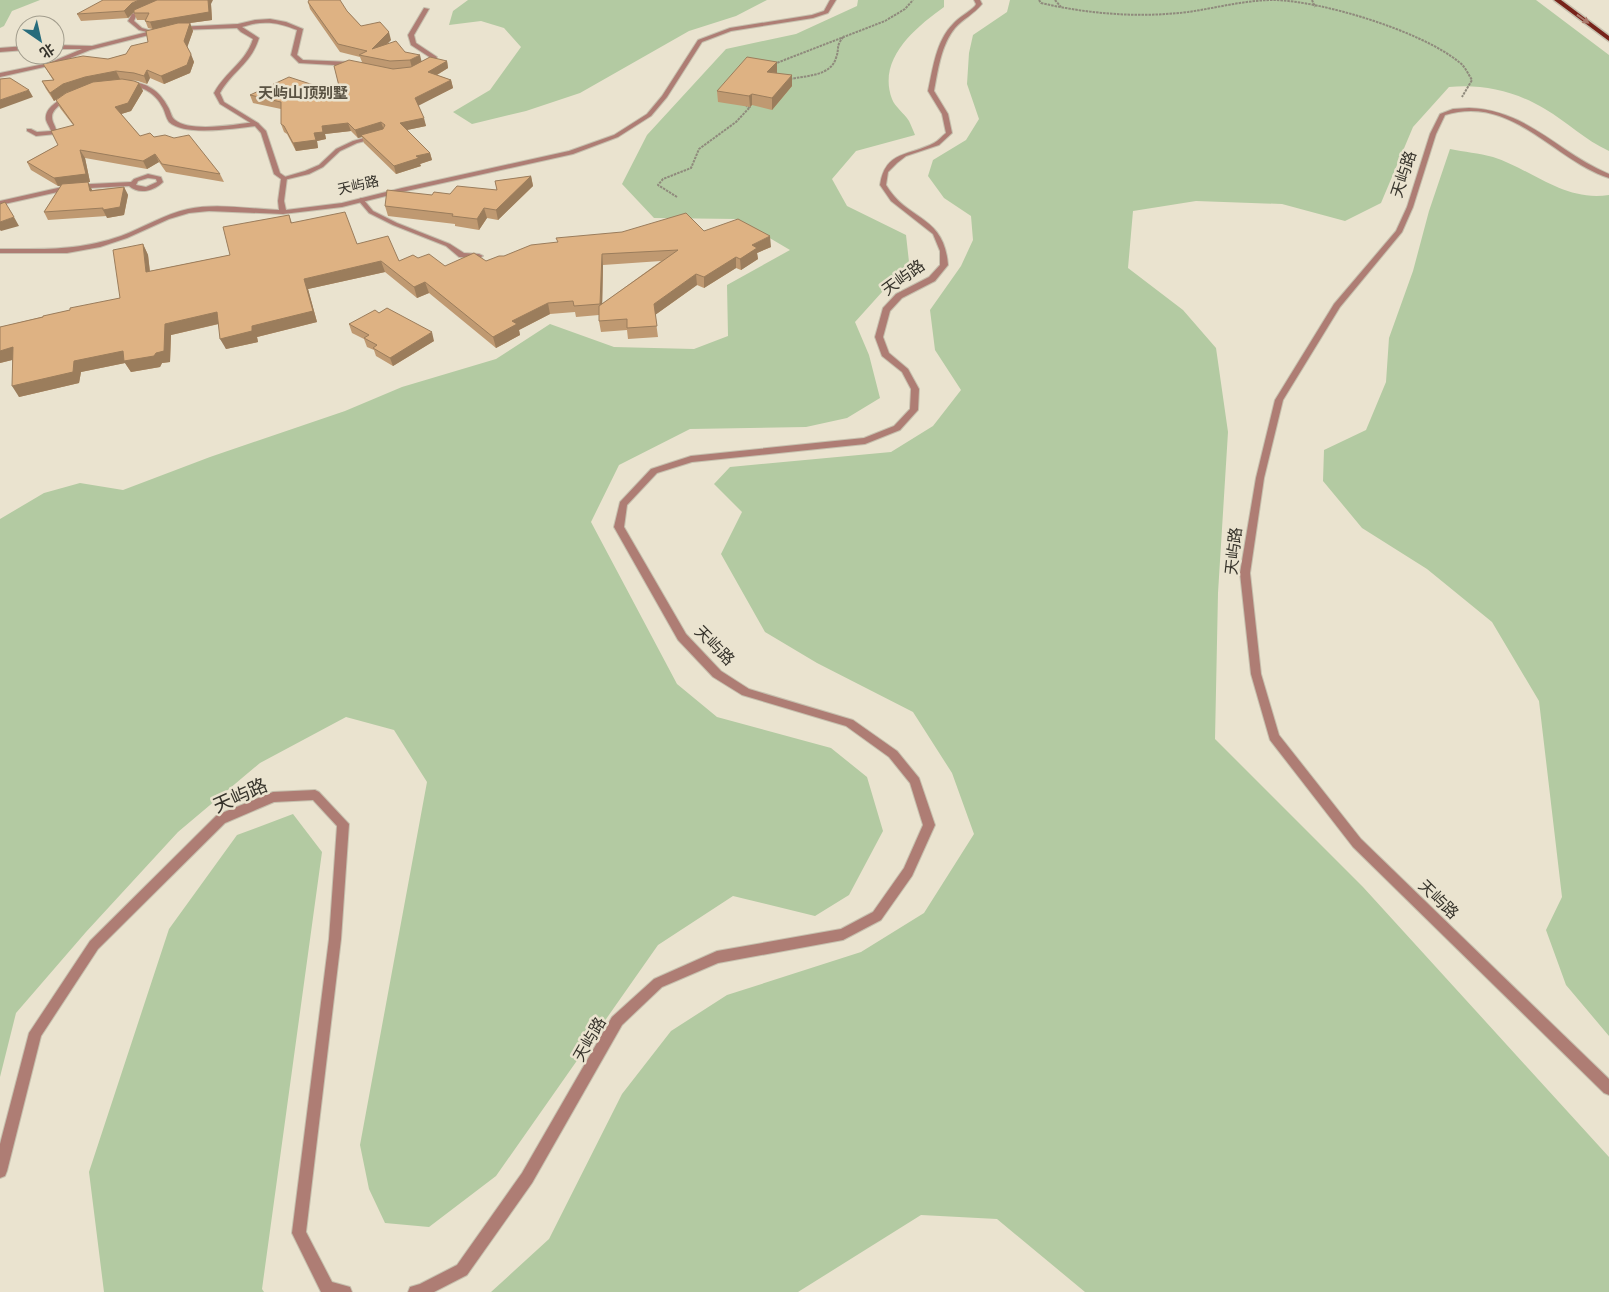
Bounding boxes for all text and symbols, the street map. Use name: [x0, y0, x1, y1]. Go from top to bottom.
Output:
one-way arrow: [1576, 14, 1590, 24]
north arrow: [15, 15, 65, 65]
text: 北: [36, 39, 59, 64]
district label: 天屿山顶别墅: [258, 80, 348, 103]
street label: 天屿路: [1383, 147, 1421, 200]
street label: 天屿路: [335, 170, 380, 198]
street label: 天屿路: [876, 252, 929, 300]
street label: 天屿路: [1218, 526, 1246, 576]
street label: 天屿路: [690, 619, 741, 670]
street label: 天屿路: [208, 770, 271, 818]
street label: 天屿路: [1414, 873, 1465, 924]
street label: 天屿路: [566, 1012, 611, 1065]

